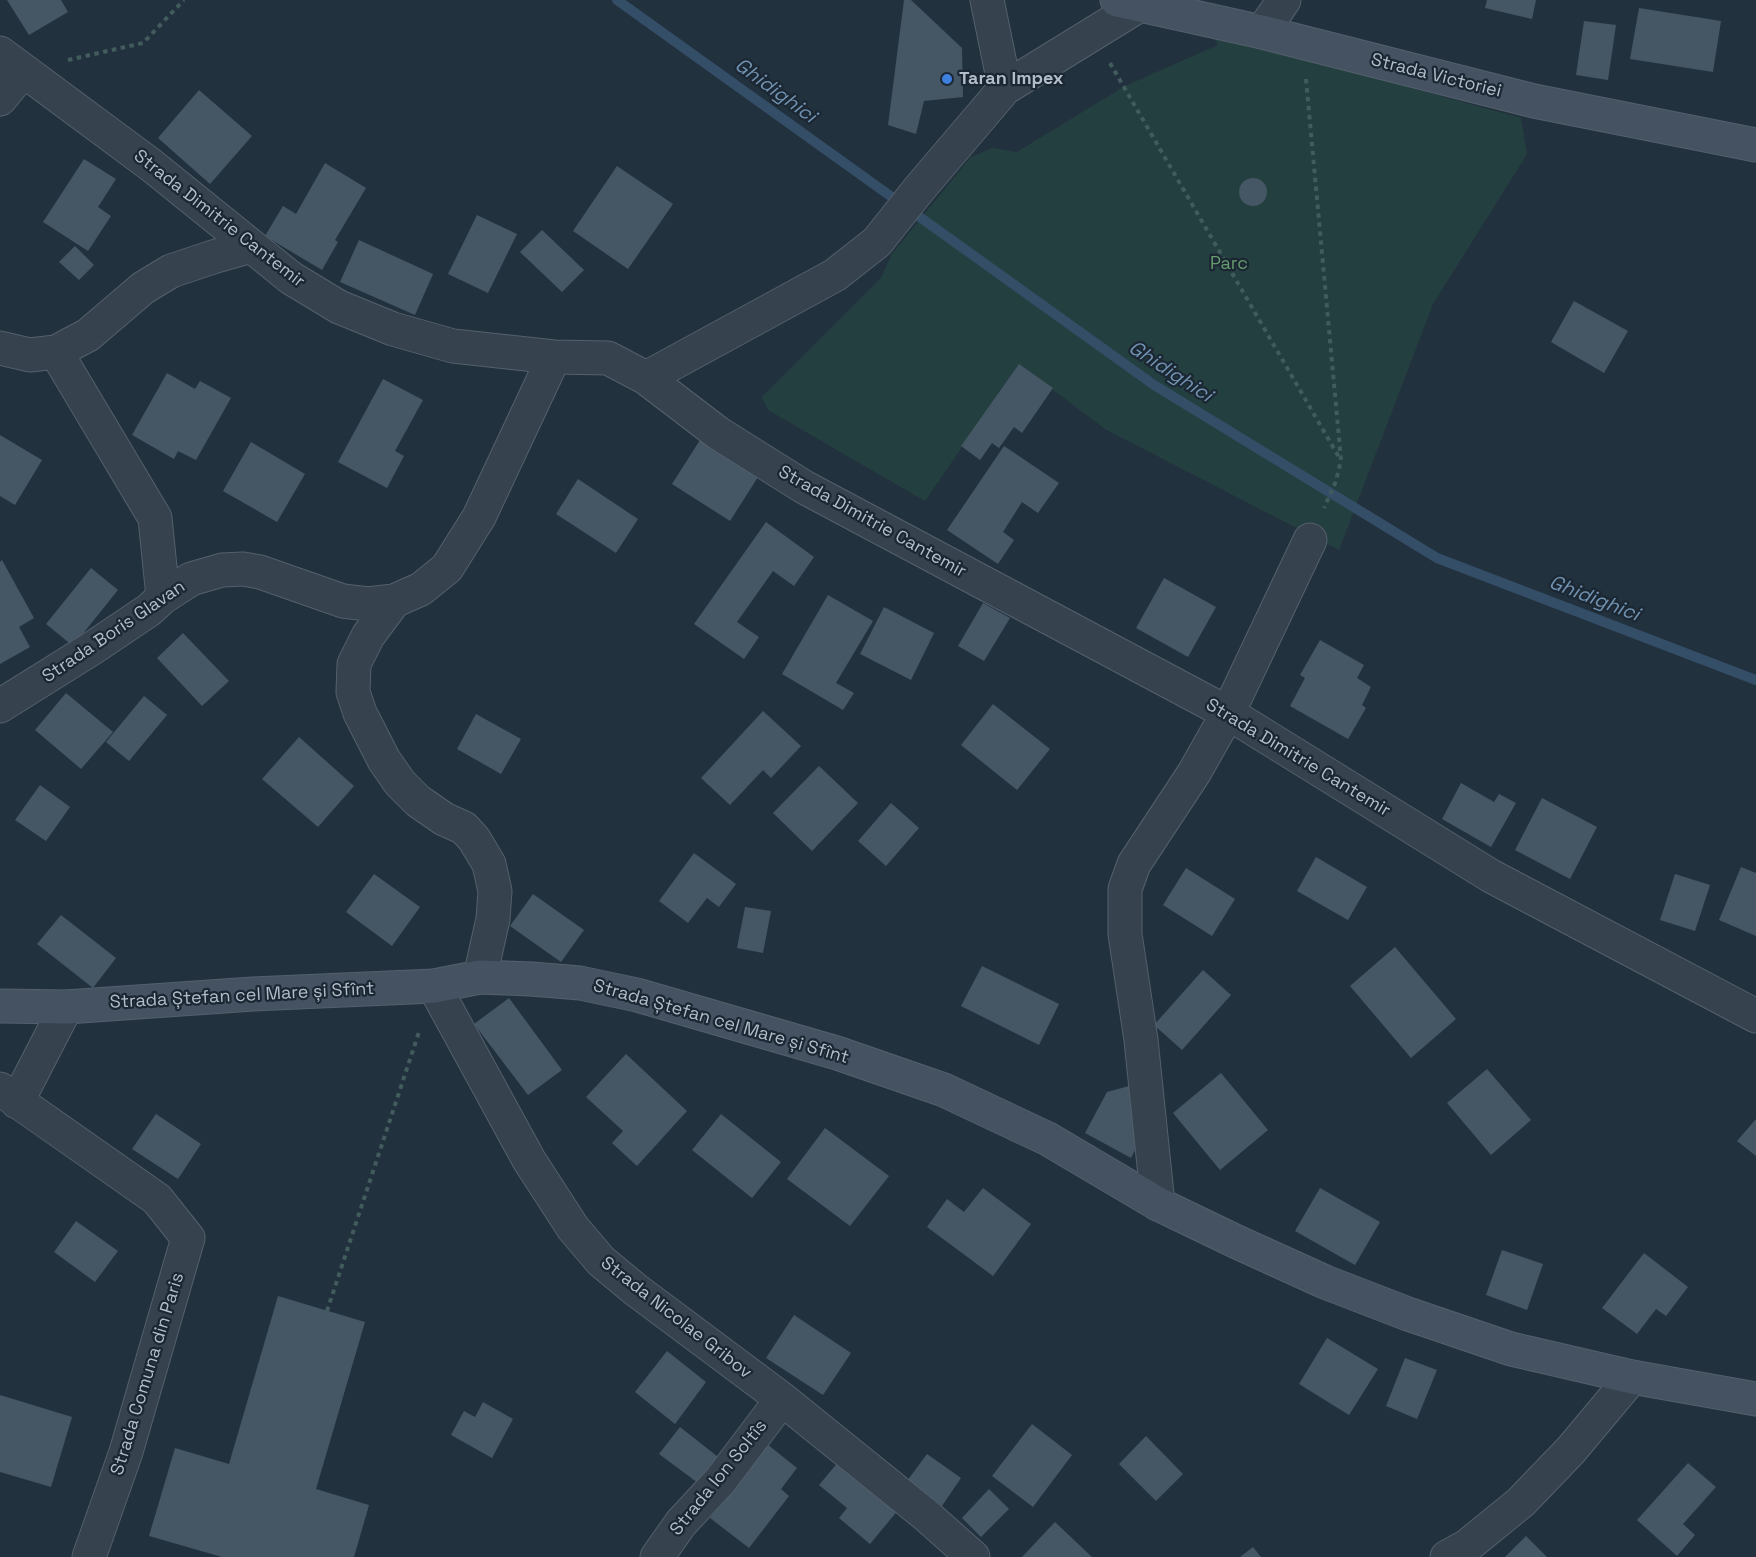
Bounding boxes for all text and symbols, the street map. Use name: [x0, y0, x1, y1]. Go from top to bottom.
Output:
street label: Strada Victoriei: [1368, 49, 1504, 103]
water label: Ghidighici: [730, 53, 820, 129]
place label: Taran Impex: [959, 68, 1063, 90]
marker: Taran Impex: [940, 72, 954, 86]
street label: Strada Dimitrie Cantemir: [129, 145, 309, 293]
park label: Parc: [1210, 253, 1248, 275]
water label: Ghidighici: [1124, 336, 1216, 408]
street label: Strada Dimitrie Cantemir: [774, 461, 970, 583]
water label: Ghidighici: [1545, 571, 1643, 627]
street label: Strada Boris Glavan: [38, 576, 190, 688]
street label: Strada Dimitrie Cantemir: [1202, 694, 1394, 822]
street label: Strada Ștefan cel Mare și Sfînt: [591, 975, 851, 1069]
street label: Strada Ștefan cel Mare și Sfînt: [109, 978, 375, 1014]
street label: Strada Nicolae Gribov: [596, 1252, 756, 1384]
street label: Strada Comuna din Paris: [107, 1270, 189, 1478]
street label: Strada Ion Soltîs: [666, 1416, 772, 1540]

